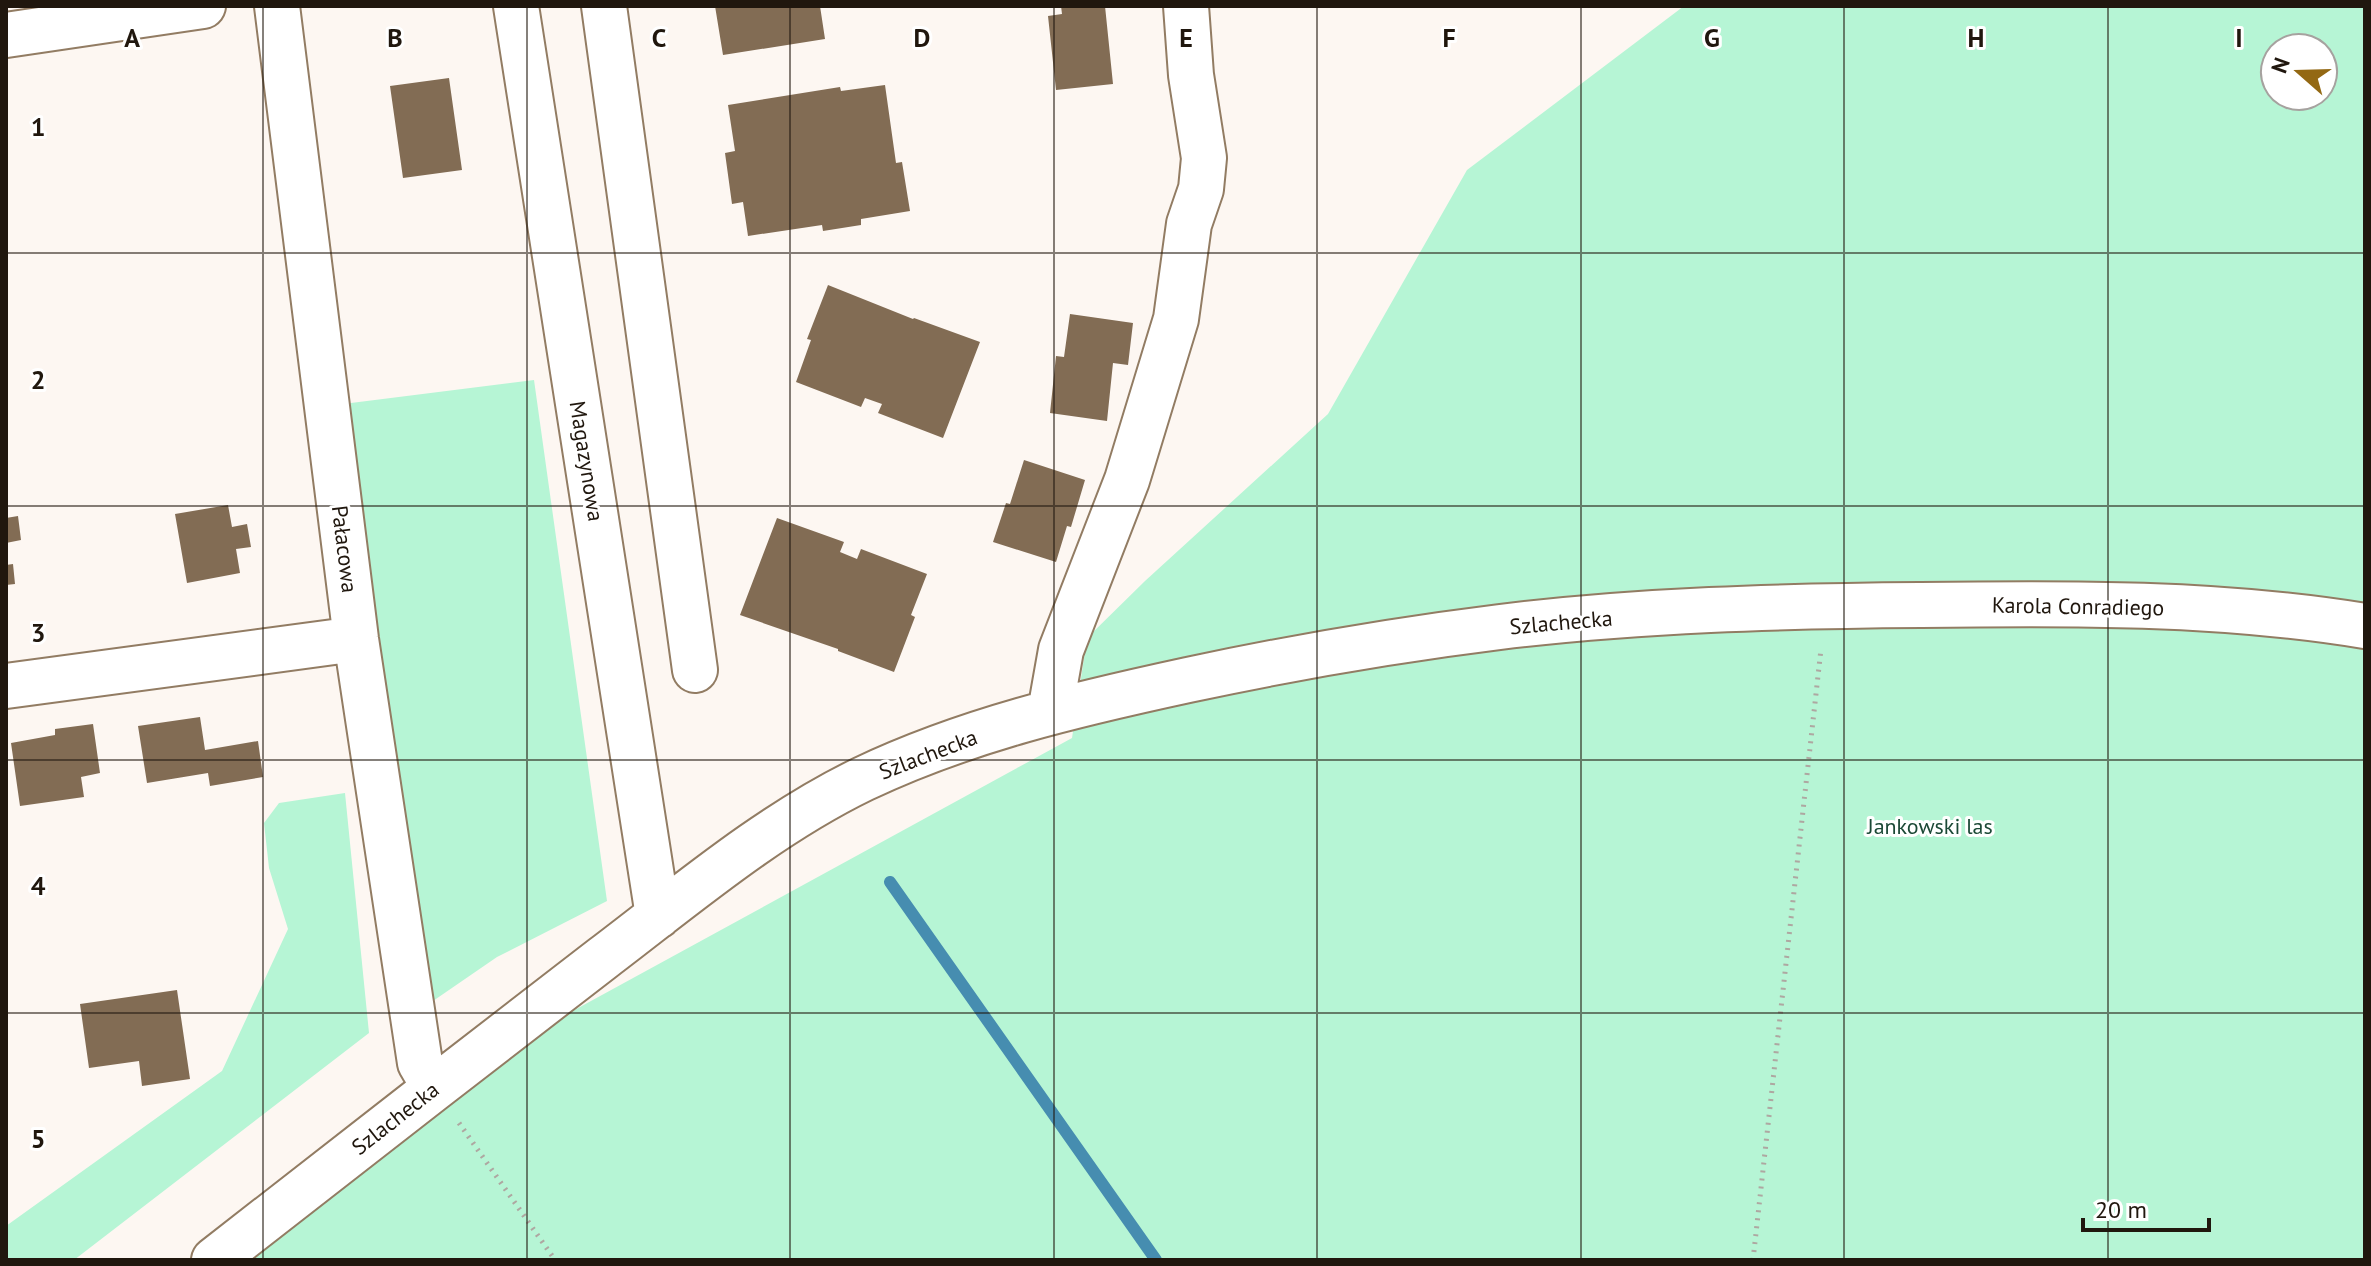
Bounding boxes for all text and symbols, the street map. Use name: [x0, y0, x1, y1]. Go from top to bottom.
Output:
text: A: [124, 21, 140, 54]
text: B: [387, 21, 403, 54]
text: C: [652, 21, 666, 54]
text: D: [914, 21, 930, 54]
text: E: [1179, 21, 1193, 54]
text: F: [1442, 21, 1456, 54]
text: G: [1704, 21, 1720, 54]
text: H: [1968, 21, 1984, 54]
text: I: [2235, 21, 2243, 54]
north arrow: [2259, 32, 2339, 112]
text: N: [2265, 54, 2296, 77]
text: 1: [31, 110, 45, 143]
text: 2: [31, 363, 45, 396]
street label: Magazynowa: [564, 399, 610, 523]
street label: Pałacowa: [326, 504, 364, 594]
street label: Karola Conradiego: [1992, 590, 2164, 622]
street label: Szlachecka: [1508, 604, 1614, 640]
text: 3: [31, 616, 45, 649]
street label: Szlachecka: [875, 722, 981, 786]
park label: Jankowski las: [1866, 812, 1993, 840]
text: 4: [31, 869, 46, 902]
street label: Szlachecka: [346, 1075, 444, 1161]
text: 5: [31, 1122, 45, 1155]
scale bar: [2083, 1182, 2209, 1232]
text: 20 m: [2095, 1194, 2147, 1225]

